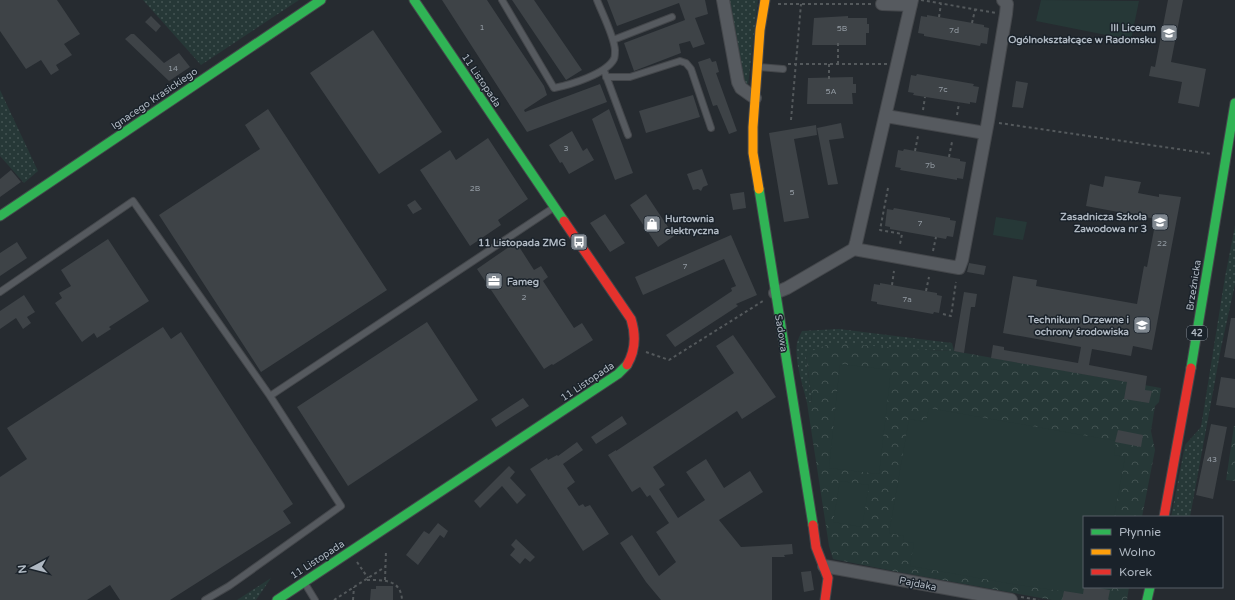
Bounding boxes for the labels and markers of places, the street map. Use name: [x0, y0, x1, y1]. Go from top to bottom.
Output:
place label: III Liceum Ogólnokształcące w Radomsku: [1008, 22, 1156, 46]
school or university icon: III Liceum Ogólnokształcące w Radomsku: [1159, 23, 1179, 43]
place label: Zasadnicza Szkoła Zawodowa nr 3: [1060, 211, 1147, 235]
school or university icon: Zasadnicza Szkoła Zawodowa nr 3: [1150, 212, 1170, 232]
place label: Hurtownia elektryczna: [665, 213, 720, 237]
shop icon: Hurtownia elektryczna: [642, 214, 662, 234]
bus stop icon: 11 Listopada ZMG: [569, 232, 589, 252]
place label: 11 Listopada ZMG: [478, 237, 566, 249]
office icon: Fameg: [484, 271, 504, 291]
place label: Fameg: [507, 276, 539, 288]
place label: Technikum Drzewne i ochrony środowiska: [1027, 314, 1130, 338]
school or university icon: Technikum Drzewne i ochrony środowiska: [1132, 315, 1152, 335]

